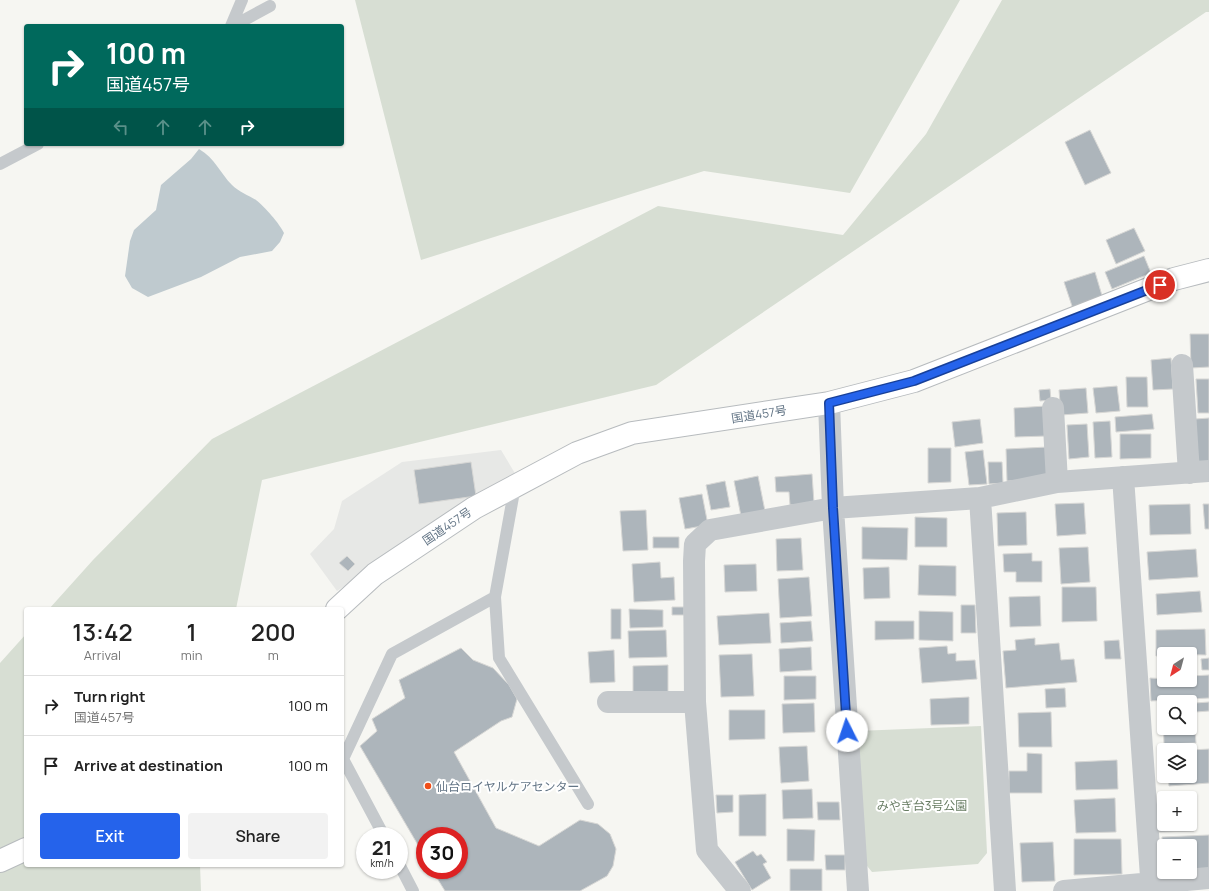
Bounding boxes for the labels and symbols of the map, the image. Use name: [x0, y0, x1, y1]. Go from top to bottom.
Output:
pin: [1143, 268, 1177, 302]
street label: 国道457号: [730, 401, 788, 427]
street label: 国道457号: [419, 503, 475, 549]
north arrow: [1157, 647, 1197, 687]
position arrow: [826, 710, 868, 752]
place label: 仙台ロイヤルケアセンター: [436, 778, 579, 795]
marker: 仙台ロイヤルケアセンター: [423, 781, 433, 791]
park label: みやぎ台3号公園: [877, 797, 967, 814]
speed limit sign: 30: [416, 827, 468, 879]

